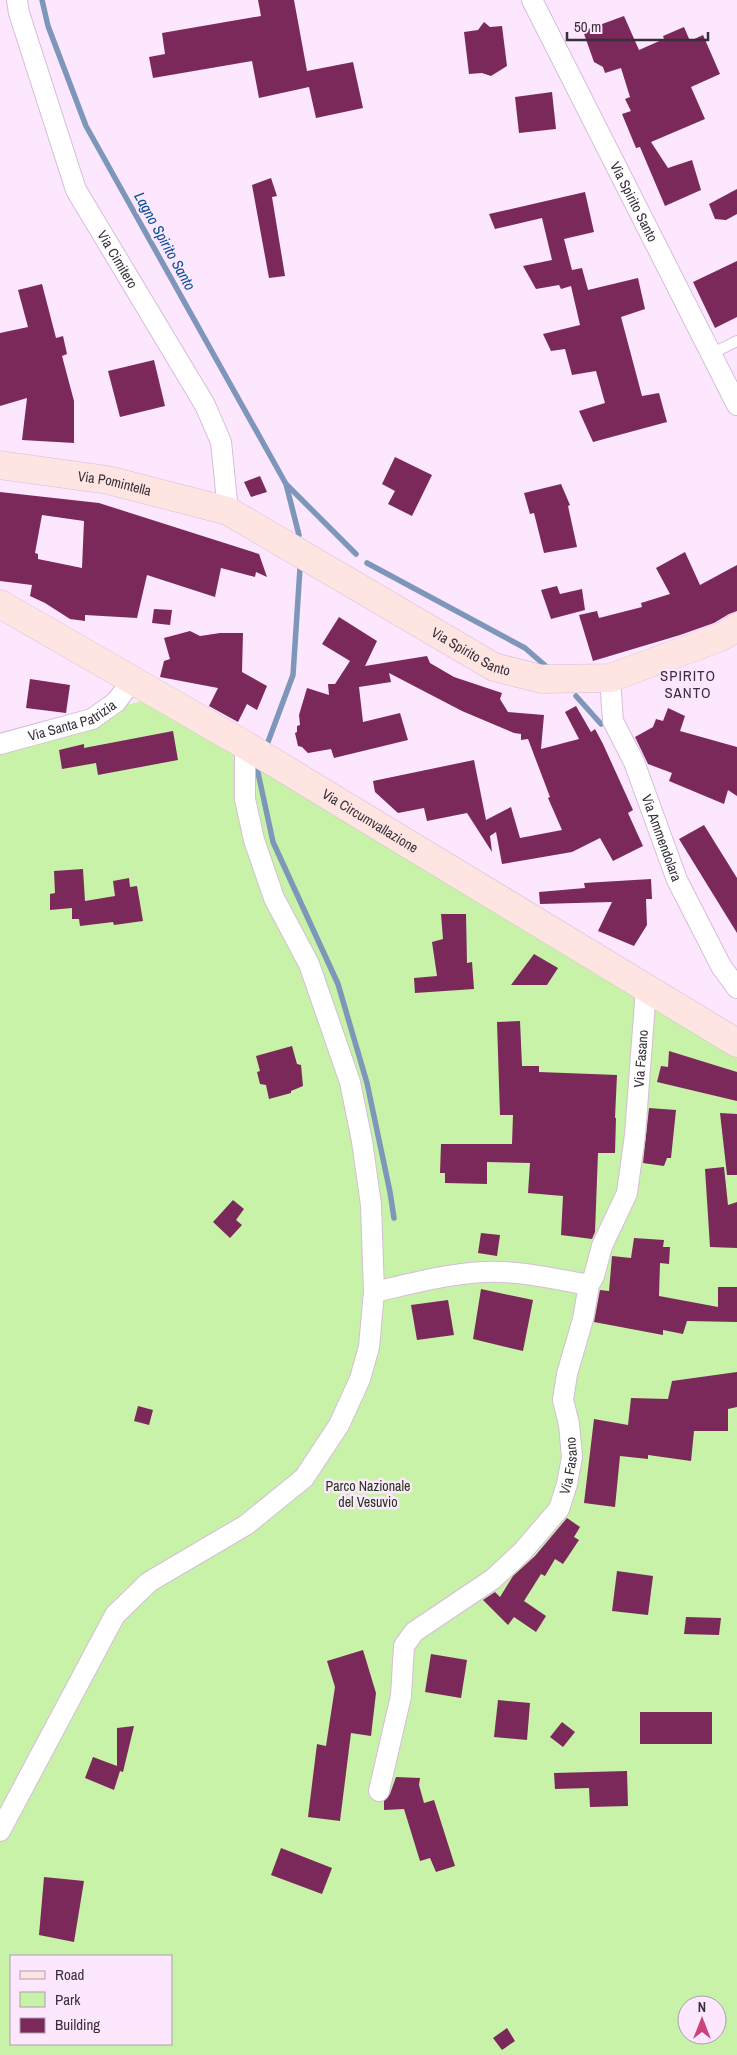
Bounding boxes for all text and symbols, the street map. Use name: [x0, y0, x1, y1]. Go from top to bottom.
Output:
scale bar: [567, 10, 708, 42]
text: 50 m: [574, 16, 601, 37]
street label: Via Spirito Santo: [606, 159, 662, 245]
water label: Lagno Spirito Santo: [129, 188, 201, 294]
street label: Via Cimitero: [93, 227, 142, 292]
street label: Via Pomintella: [77, 467, 154, 500]
street label: Via Spirito Santo: [428, 623, 512, 680]
district label: SPIRITO SANTO: [660, 665, 716, 703]
street label: Via Santa Patrizia: [26, 696, 120, 745]
street label: Via Circumvallazione: [319, 785, 421, 857]
street label: Via Ammendolara: [638, 792, 686, 884]
street label: Via Fasano: [630, 1029, 652, 1088]
street label: Via Fasano: [555, 1436, 581, 1497]
park label: Parco Nazionale del Vesuvio: [326, 1477, 410, 1511]
legend: [10, 1955, 172, 2045]
text: Road: [55, 1964, 84, 1985]
text: Park: [55, 1989, 81, 2010]
north arrow: [677, 1995, 727, 2045]
text: N: [698, 1998, 706, 2016]
text: Building: [55, 2014, 100, 2035]

